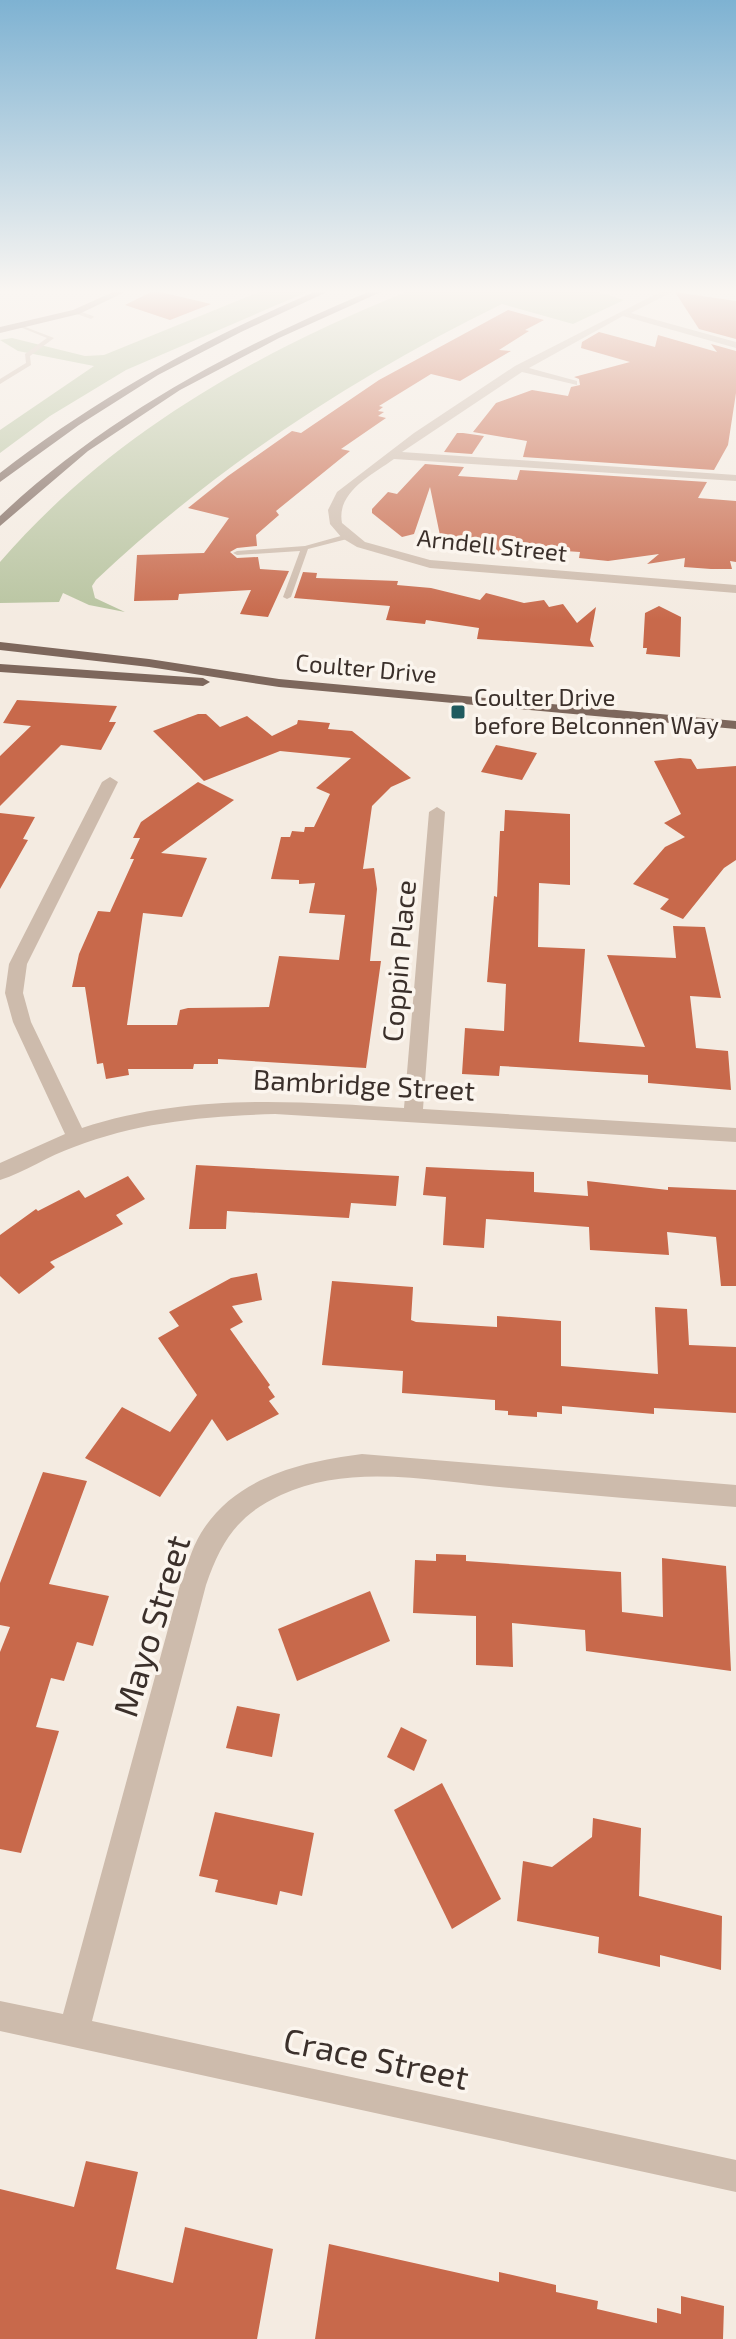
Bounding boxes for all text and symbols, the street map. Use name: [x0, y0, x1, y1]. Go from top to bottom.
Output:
street label: Arndell Street: [416, 522, 569, 567]
street label: Coulter Drive: [294, 647, 438, 688]
place label: Coulter Drive before Belconnen Way: [474, 682, 719, 739]
marker: Coulter Drive before Belconnen Way: [449, 703, 467, 721]
street label: Coppin Place: [374, 878, 422, 1043]
street label: Bambridge Street: [252, 1061, 476, 1107]
street label: Mayo Street: [104, 1530, 198, 1721]
street label: Crace Street: [280, 2018, 473, 2097]

